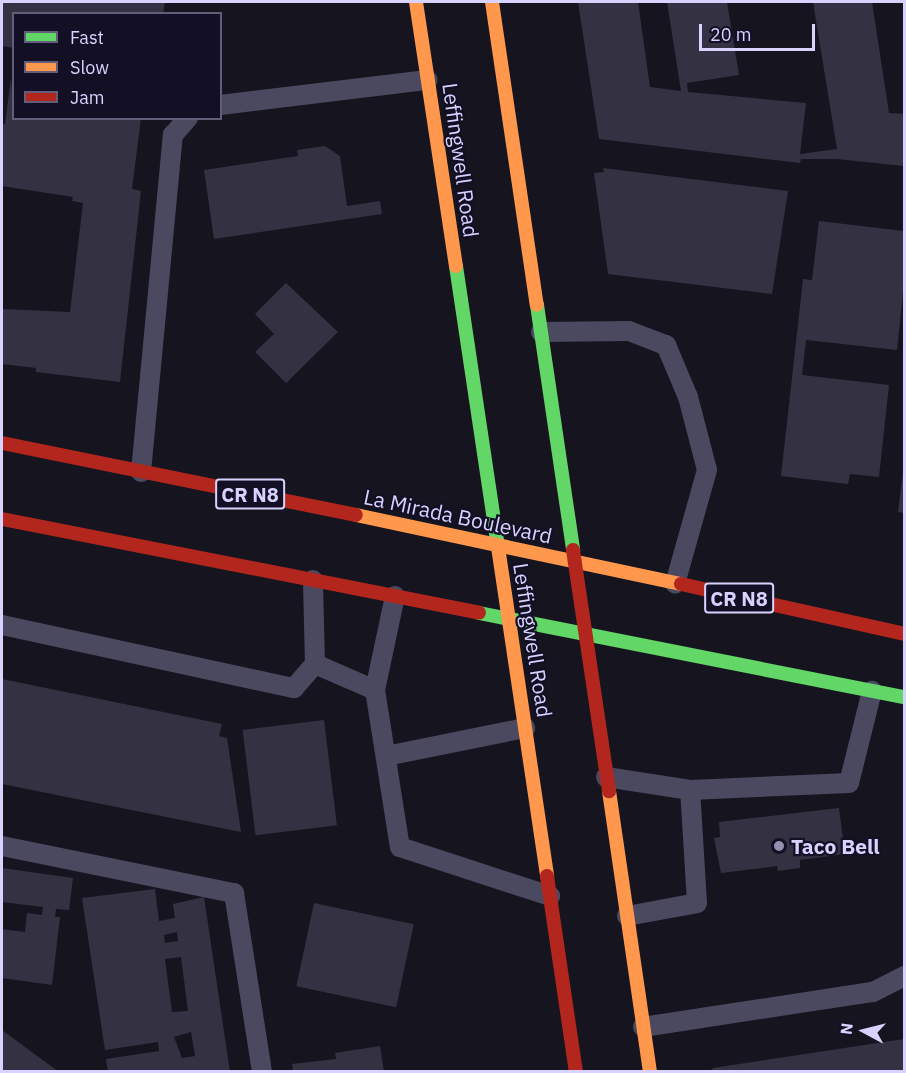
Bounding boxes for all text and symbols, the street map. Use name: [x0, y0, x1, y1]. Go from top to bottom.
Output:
legend: [12, 12, 222, 120]
scale bar: [702, 12, 818, 50]
text: 20 m: [710, 23, 752, 46]
text: Fast: [70, 26, 104, 49]
text: Slow: [70, 56, 109, 79]
street label: Leffingwell Road: [438, 81, 484, 239]
text: Jam: [70, 86, 105, 109]
road number: CR N8: [214, 477, 286, 511]
street label: La Mirada Boulevard: [362, 484, 554, 548]
street label: Leffingwell Road: [508, 561, 558, 719]
road number: CR N8: [703, 581, 775, 615]
place label: Taco Bell: [791, 833, 880, 859]
marker: Taco Bell: [772, 839, 786, 853]
north arrow: [834, 1001, 894, 1061]
text: N: [836, 1022, 857, 1036]

